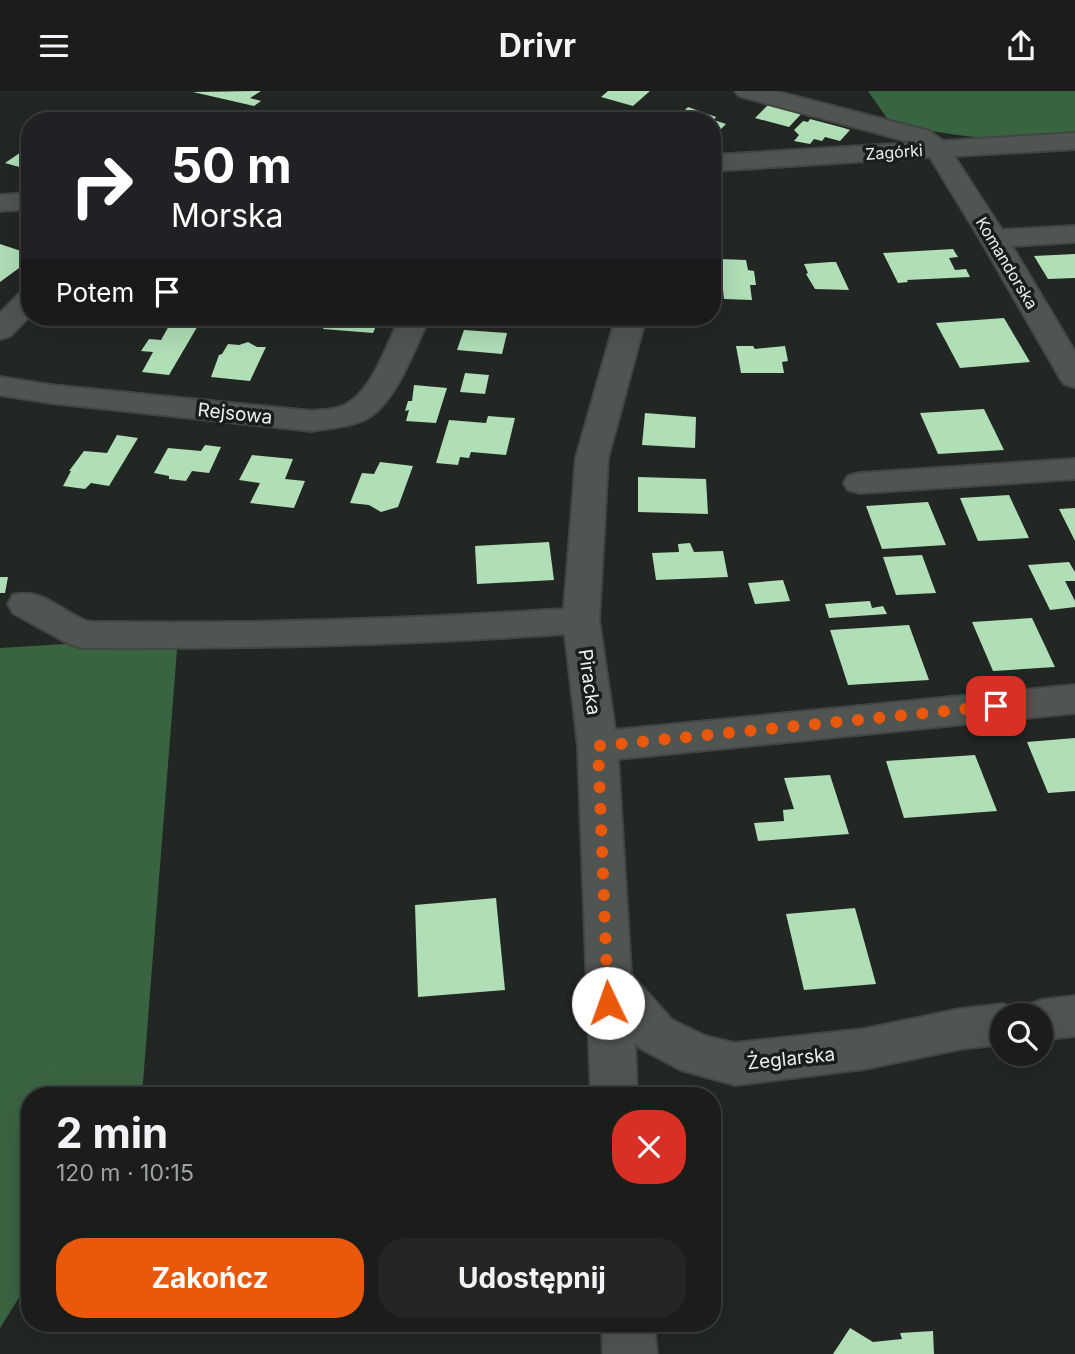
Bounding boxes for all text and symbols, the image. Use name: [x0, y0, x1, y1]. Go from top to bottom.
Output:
text: Drivr: [499, 26, 576, 65]
icon: menu: [35, 27, 73, 65]
icon: share: [1002, 27, 1040, 65]
text: 50 m: [171, 136, 292, 195]
icon: right: [56, 140, 147, 231]
street label: Zagórki: [865, 140, 923, 164]
text: Morska: [171, 196, 284, 235]
street label: Komandorska: [972, 213, 1042, 313]
icon: arrive: [148, 273, 186, 311]
text: Potem: [56, 277, 134, 308]
street label: Rejsowa: [196, 398, 273, 429]
street label: Piracka: [573, 648, 606, 717]
pin: [966, 676, 1026, 736]
icon: arrive: [977, 687, 1015, 725]
position arrow: [571, 966, 645, 1040]
map controls: [990, 1003, 1053, 1066]
button: search: [990, 1003, 1053, 1066]
street label: Żeglarska: [746, 1042, 836, 1075]
text: 2 min: [56, 1107, 168, 1158]
button: close: [612, 1110, 686, 1184]
text: 120 m · 10:15: [56, 1159, 194, 1187]
button: Zakończ: [56, 1238, 364, 1318]
button: Udostępnij: [378, 1238, 686, 1318]

